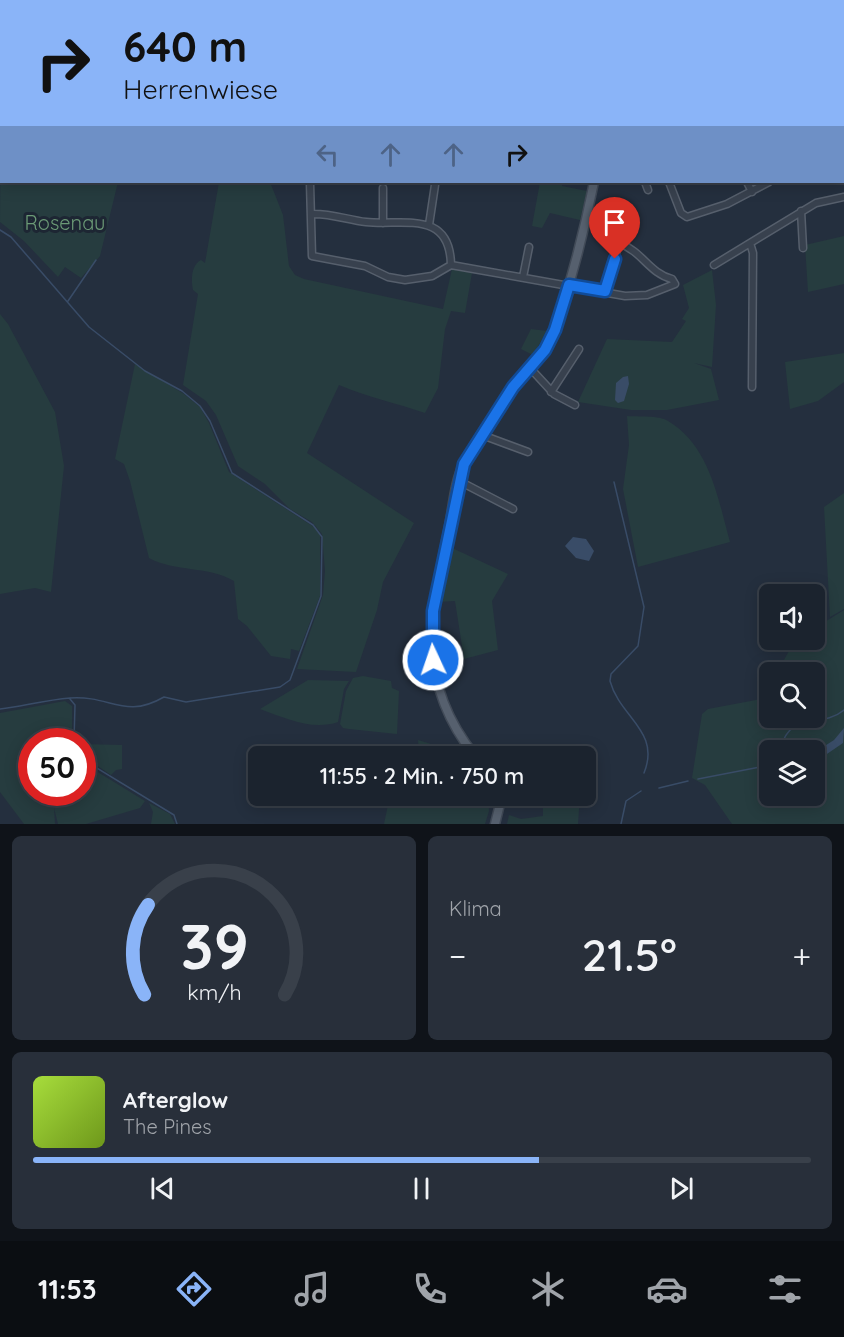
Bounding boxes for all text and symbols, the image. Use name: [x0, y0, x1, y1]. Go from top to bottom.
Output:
text: 640 m: [123, 20, 247, 73]
icon: right: [24, 24, 102, 102]
text: Herrenwiese: [123, 72, 278, 106]
icon: left: [311, 138, 344, 171]
icon: ahead: [374, 138, 407, 171]
icon: ahead: [437, 138, 470, 171]
icon: right: [500, 138, 533, 171]
pin: [589, 197, 640, 259]
icon: arrive: [598, 206, 631, 239]
park label: Rosenau: [25, 210, 105, 235]
map controls: [759, 584, 825, 806]
button: sound: [759, 584, 825, 650]
position arrow: [401, 628, 465, 692]
button: search: [759, 662, 825, 728]
speed limit sign: 50: [18, 728, 96, 806]
button: layers: [759, 740, 825, 806]
text: 11:55 · 2 Min. · 750 m: [320, 762, 524, 790]
text: Klima: [449, 896, 502, 921]
text: 39: [180, 907, 248, 985]
text: 21.5°: [582, 926, 677, 982]
text: −: [449, 935, 466, 976]
text: +: [792, 935, 811, 976]
text: km/h: [187, 979, 241, 1005]
text: Afterglow: [123, 1086, 228, 1114]
text: The Pines: [123, 1114, 212, 1139]
icon: previous: [146, 1172, 179, 1205]
icon: pause: [405, 1172, 438, 1205]
icon: next: [665, 1172, 698, 1205]
icon: directions: [173, 1268, 215, 1310]
icon: music: [291, 1268, 333, 1310]
icon: phone: [409, 1268, 451, 1310]
icon: climate: [527, 1268, 569, 1310]
icon: car: [646, 1268, 688, 1310]
icon: filters: [764, 1268, 806, 1310]
text: 11:53: [38, 1272, 97, 1306]

